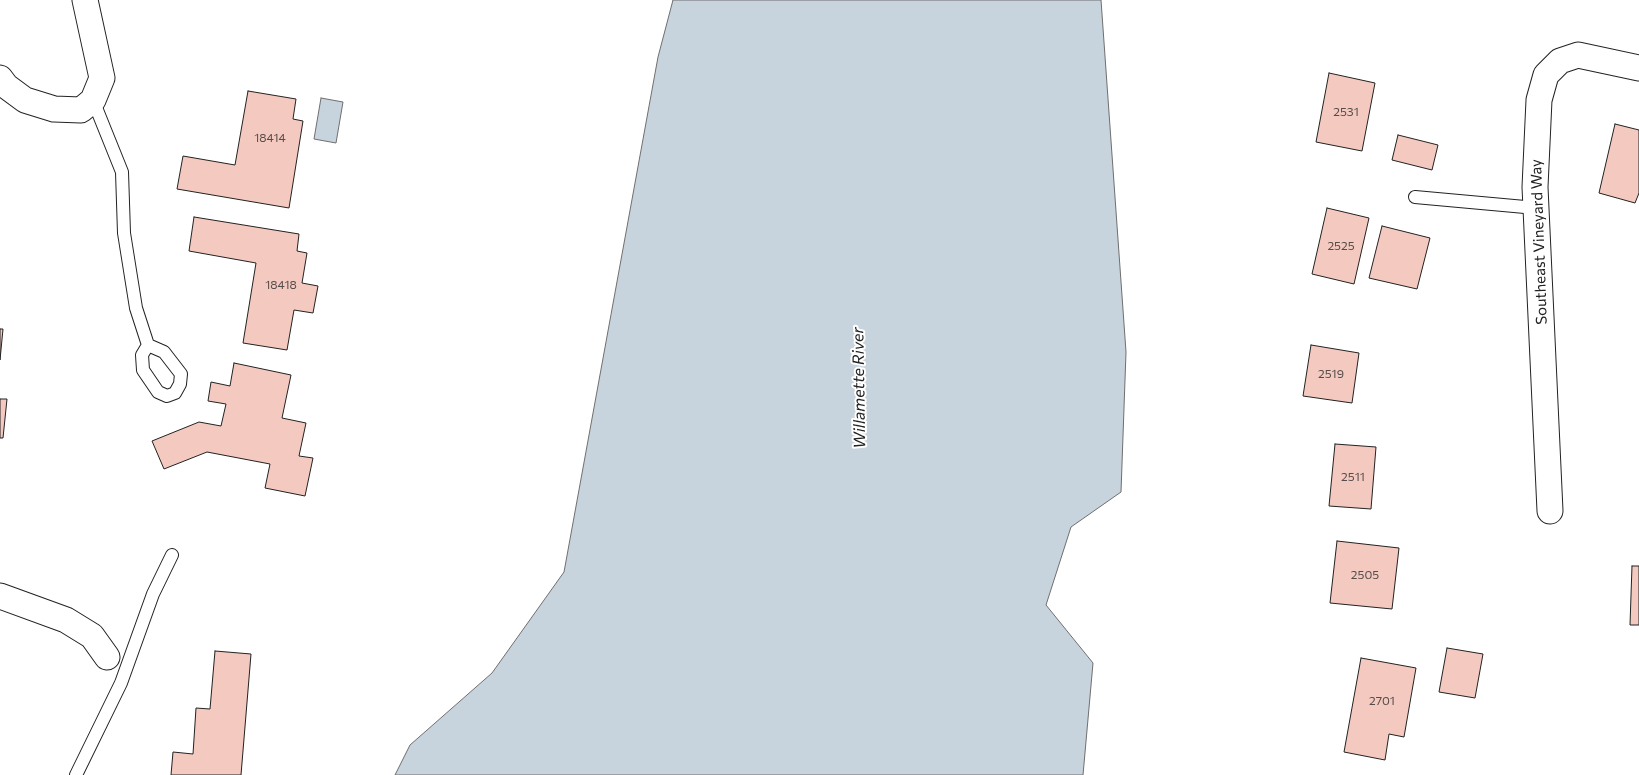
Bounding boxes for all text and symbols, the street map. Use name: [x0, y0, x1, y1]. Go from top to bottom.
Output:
house number: 2531: [1333, 105, 1359, 119]
house number: 18414: [254, 131, 286, 145]
street label: Southeast Vineyard Way: [1527, 159, 1551, 325]
house number: 2525: [1327, 239, 1355, 253]
house number: 18418: [265, 278, 297, 292]
water label: Willamette River: [848, 327, 870, 449]
house number: 2519: [1318, 367, 1344, 381]
house number: 2511: [1341, 470, 1365, 484]
house number: 2505: [1351, 568, 1379, 582]
house number: 2701: [1369, 694, 1395, 708]

